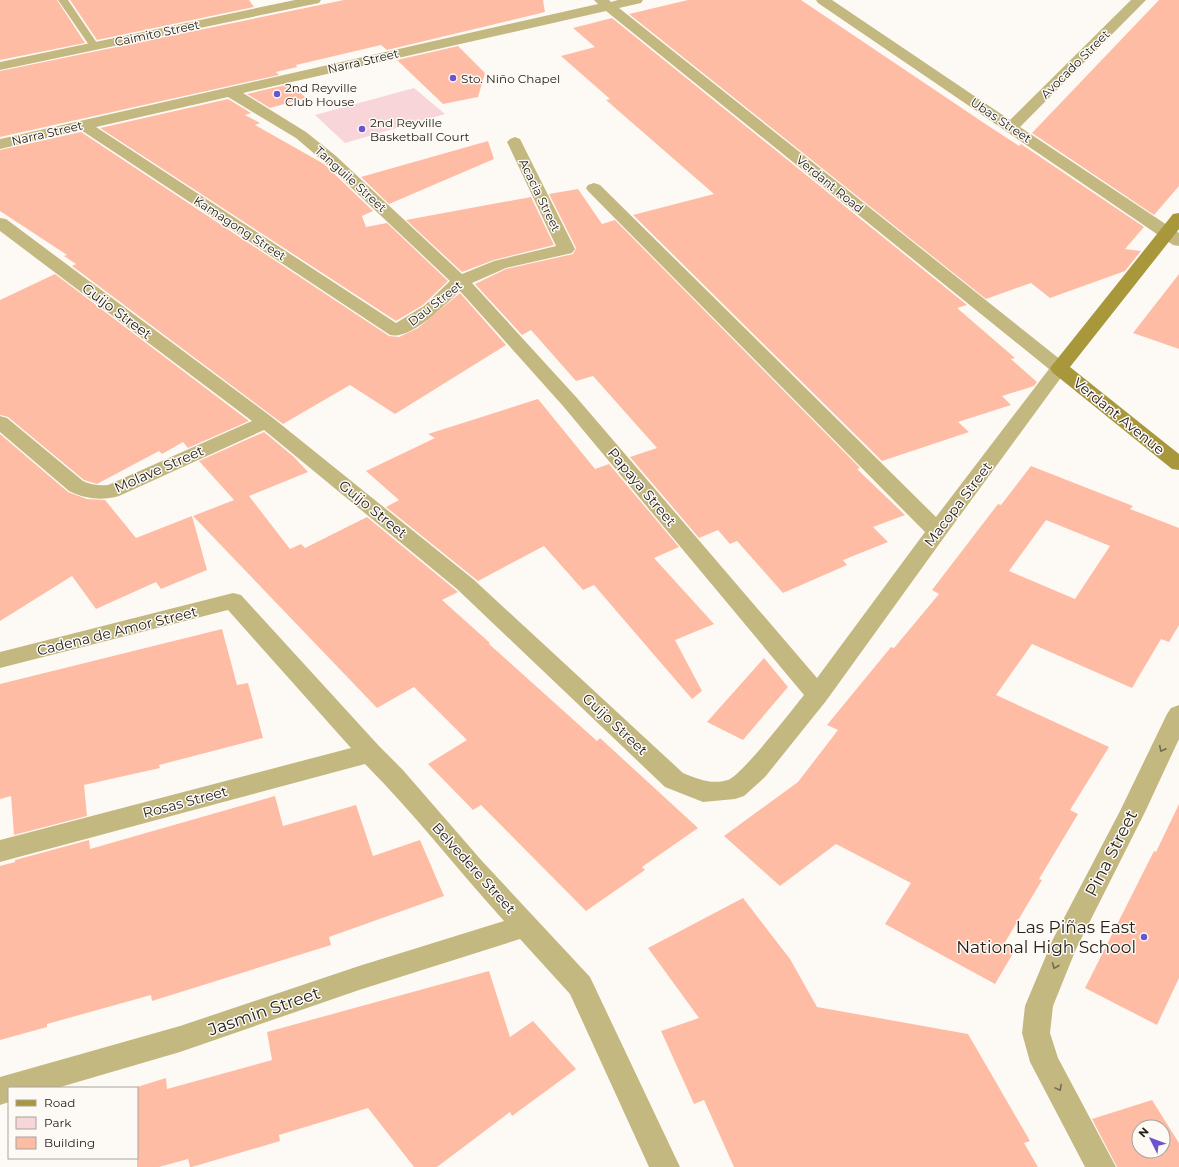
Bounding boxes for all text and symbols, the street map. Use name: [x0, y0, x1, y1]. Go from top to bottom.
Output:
street label: Caimito Street: [113, 17, 201, 49]
street label: Avocado Street: [1038, 26, 1113, 101]
street label: Narra Street: [326, 46, 400, 76]
place label: Sto. Niño Chapel: [461, 71, 560, 86]
marker: Sto. Niño Chapel: [448, 73, 458, 83]
place label: 2nd Reyville Club House: [285, 80, 357, 109]
marker: 2nd Reyville Club House: [272, 89, 282, 99]
street label: Ubas Street: [968, 94, 1034, 146]
place label: 2nd Reyville Basketball Court: [370, 115, 470, 144]
street label: Narra Street: [10, 118, 84, 148]
marker: 2nd Reyville Basketball Court: [357, 124, 367, 134]
street label: Tanguile Street: [312, 143, 390, 215]
street label: Verdant Road: [793, 152, 867, 216]
street label: Acacia Street: [516, 156, 564, 234]
street label: Kamagong Street: [191, 193, 289, 263]
street label: Dau Street: [405, 277, 465, 329]
street label: Guijo Street: [79, 279, 156, 343]
street label: Verdant Avenue: [1070, 374, 1168, 458]
street label: Molave Street: [112, 441, 207, 497]
street label: Papaya Street: [604, 444, 680, 530]
street label: Macopa Street: [920, 458, 996, 550]
street label: Guijo Street: [335, 476, 411, 542]
street label: Cadena de Amor Street: [35, 602, 199, 660]
street label: Guijo Street: [579, 689, 652, 759]
one-way arrow: [1159, 745, 1167, 752]
street label: Rosas Street: [141, 782, 230, 822]
street label: Pina Street: [1081, 806, 1141, 899]
street label: Belvedere Street: [428, 819, 520, 918]
place label: Las Piñas East National High School: [956, 917, 1136, 957]
marker: Las Piñas East National High School: [1139, 932, 1149, 942]
one-way arrow: [1051, 963, 1059, 970]
street label: Jasmin Street: [205, 983, 323, 1040]
one-way arrow: [1054, 1084, 1062, 1091]
legend: [8, 1087, 138, 1159]
text: Road: [44, 1095, 75, 1110]
text: Park: [44, 1115, 72, 1130]
north arrow: [1131, 1119, 1171, 1159]
text: N: [1135, 1124, 1152, 1140]
text: Building: [44, 1135, 95, 1150]

